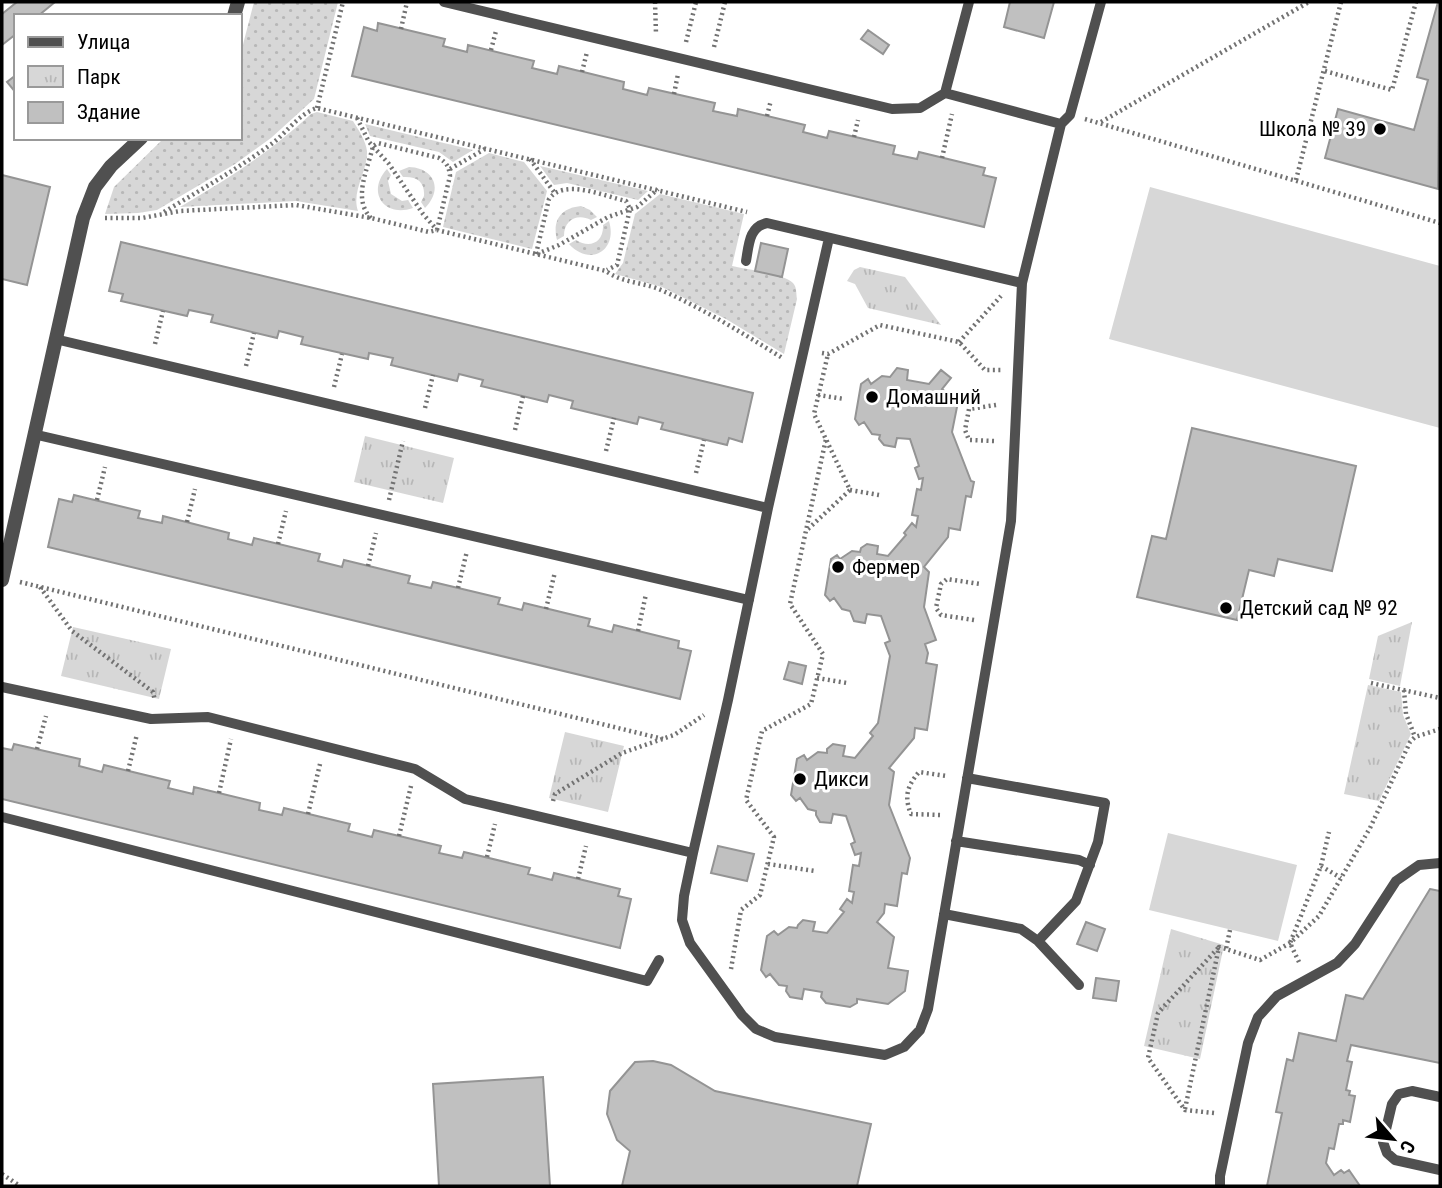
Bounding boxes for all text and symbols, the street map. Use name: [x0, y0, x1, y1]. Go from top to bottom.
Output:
legend: [14, 14, 242, 140]
text: Улица: [77, 30, 130, 54]
text: Парк: [77, 65, 121, 89]
text: Здание: [77, 100, 141, 124]
place label: Школа № 39: [1259, 117, 1366, 141]
marker: Школа № 39: [1372, 121, 1388, 137]
place label: Домашний: [886, 385, 981, 409]
marker: Домашний: [864, 389, 880, 405]
place label: Фермер: [852, 555, 920, 579]
marker: Фермер: [830, 559, 846, 575]
place label: Детский сад № 92: [1240, 596, 1398, 620]
marker: Детский сад № 92: [1218, 600, 1234, 616]
place label: Дикси: [814, 767, 869, 791]
marker: Дикси: [792, 771, 808, 787]
north arrow: [1358, 1104, 1428, 1174]
text: С: [1395, 1137, 1420, 1157]

